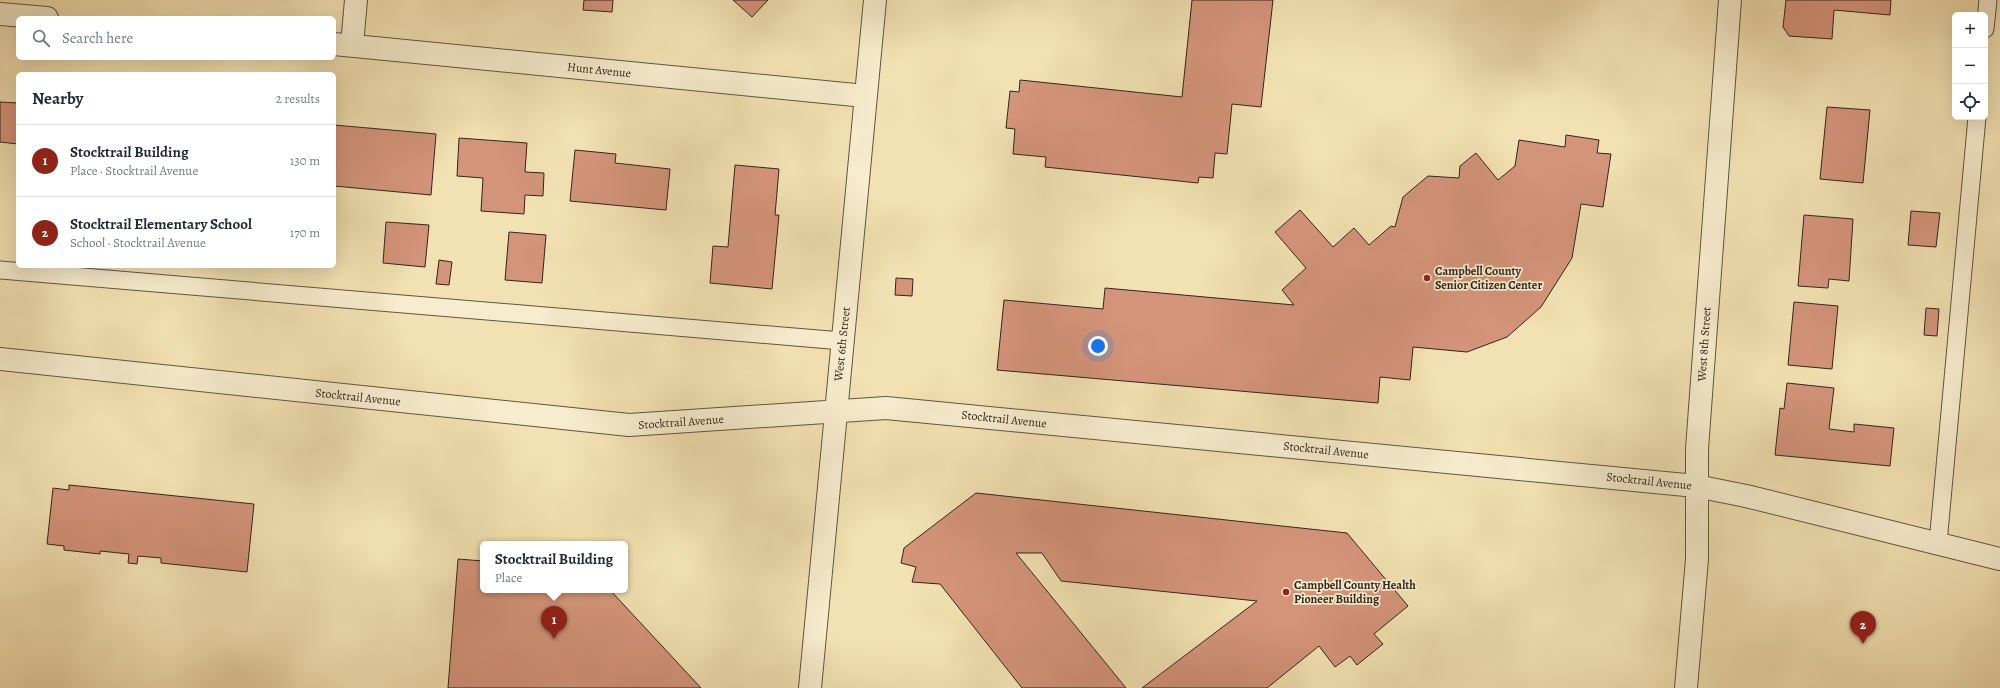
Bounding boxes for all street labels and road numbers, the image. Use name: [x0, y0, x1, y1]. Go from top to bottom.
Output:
street label: Hunt Avenue: [566, 59, 632, 81]
street label: West 6th Street: [830, 306, 854, 383]
street label: West 8th Street: [1693, 306, 1715, 383]
street label: Stocktrail Avenue: [314, 385, 402, 409]
street label: Stocktrail Avenue: [960, 407, 1048, 431]
street label: Stocktrail Avenue: [638, 411, 724, 433]
street label: Stocktrail Avenue: [1282, 438, 1370, 462]
street label: Stocktrail Avenue: [1605, 469, 1693, 493]

